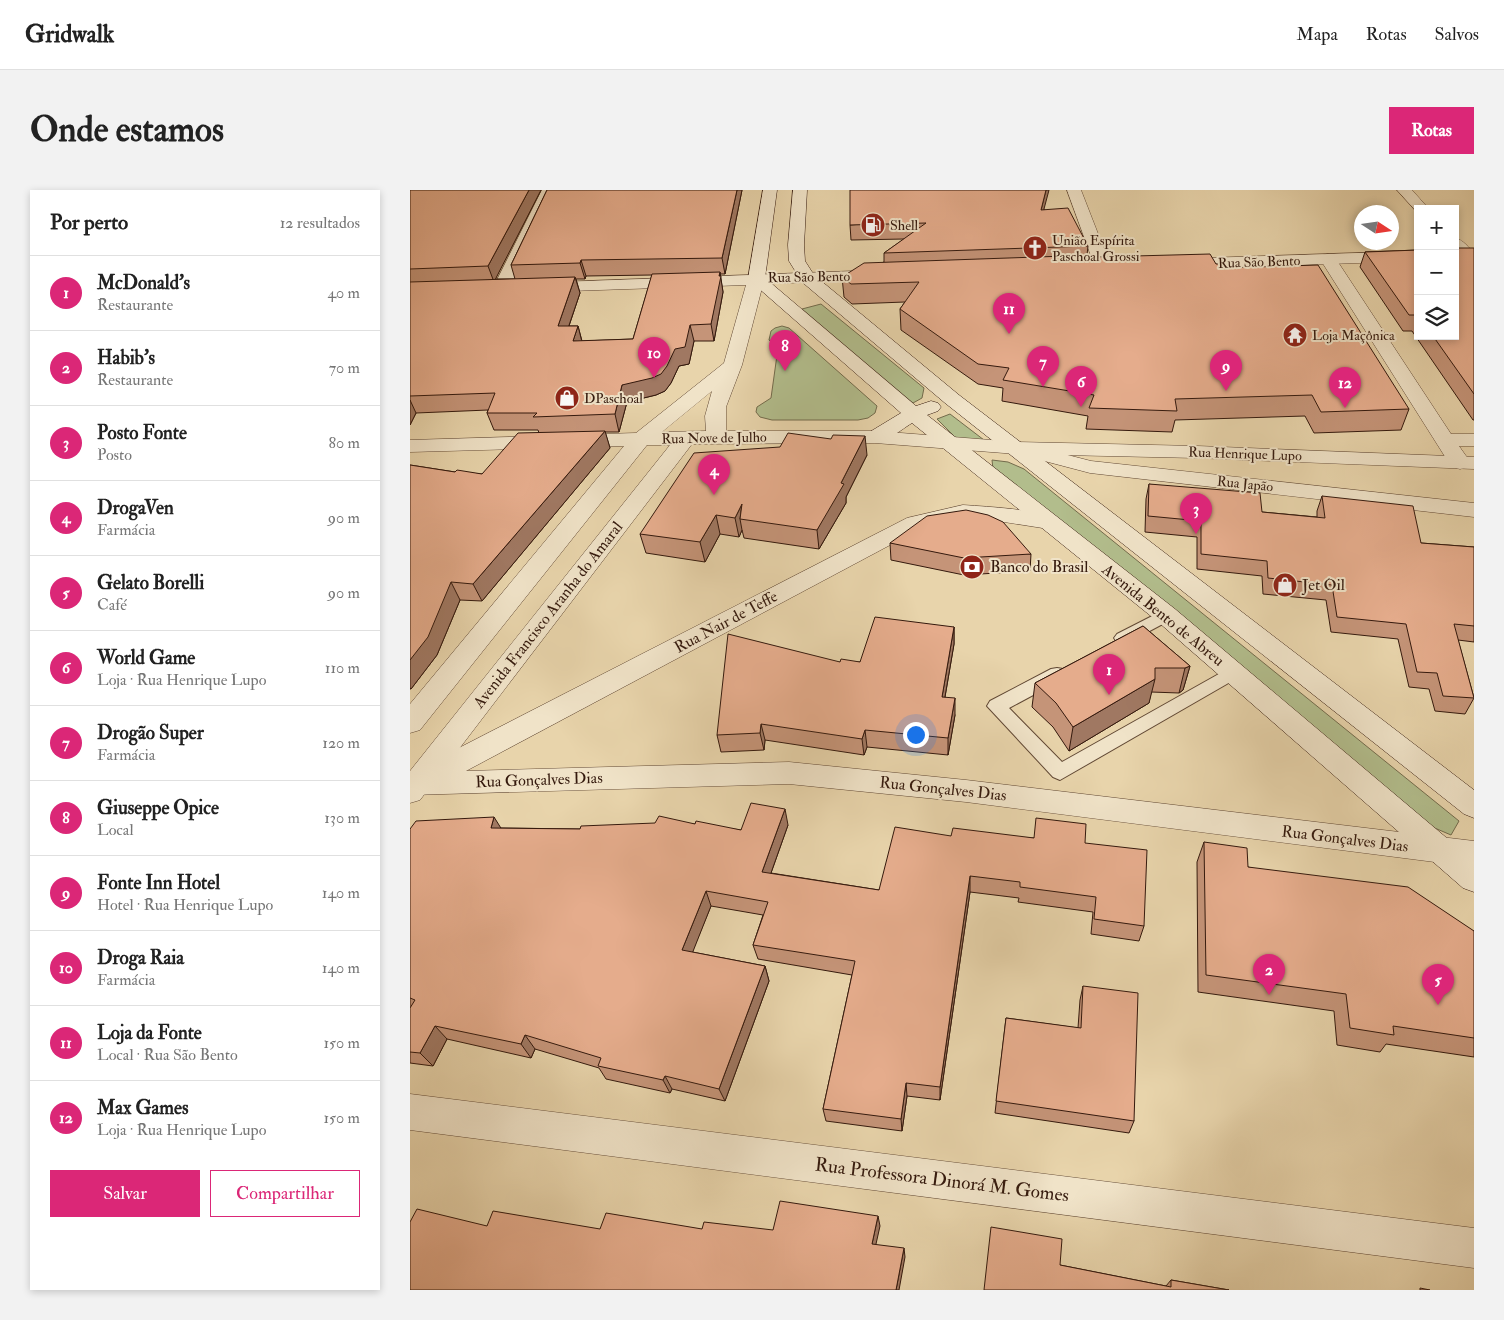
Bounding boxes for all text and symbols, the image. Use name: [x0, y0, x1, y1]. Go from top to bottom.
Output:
text: Gridwalk: [25, 19, 114, 50]
text: Mapa: [1297, 23, 1338, 46]
text: Rotas: [1366, 23, 1407, 46]
text: Salvos: [1435, 23, 1479, 46]
button: Rotas: [1389, 107, 1474, 154]
text: Onde estamos: [30, 108, 224, 152]
north arrow: [1354, 205, 1399, 250]
map controls: [1414, 205, 1459, 340]
button: +: [1414, 205, 1459, 250]
text: Por perto: [50, 209, 128, 236]
fuel station icon: Shell: [860, 212, 886, 238]
text: 12 resultados: [280, 213, 360, 233]
place label: Shell: [890, 217, 919, 234]
place label: União Espírita Paschoal Grossi: [1052, 232, 1140, 265]
church icon: União Espírita Paschoal Grossi: [1022, 235, 1048, 261]
button: −: [1414, 250, 1459, 295]
street label: Rua São Bento: [1218, 252, 1301, 272]
street label: Rua São Bento: [768, 268, 851, 286]
text: McDonald's: [97, 271, 190, 295]
text: 1: [63, 283, 69, 303]
text: 40 m: [327, 283, 360, 303]
pin: 11: [993, 293, 1025, 334]
text: Restaurante: [97, 295, 173, 315]
button: layers: [1414, 295, 1459, 340]
temple icon: Loja Maçônica: [1282, 322, 1308, 348]
place label: Loja Maçônica: [1312, 327, 1395, 344]
pin: 8: [769, 330, 801, 371]
pin: 10: [638, 337, 670, 378]
text: Habib's: [97, 346, 155, 370]
pin: 7: [1027, 346, 1059, 387]
pin: 9: [1210, 350, 1242, 391]
text: 2: [62, 358, 70, 378]
text: 70 m: [329, 358, 360, 378]
pin: 6: [1065, 366, 1097, 407]
pin: 12: [1329, 367, 1361, 408]
text: Restaurante: [97, 370, 173, 390]
shop icon: DPaschoal: [554, 385, 580, 411]
place label: DPaschoal: [584, 390, 643, 407]
text: Posto Fonte: [97, 421, 187, 445]
street label: Rua Nove de Julho: [661, 429, 767, 447]
text: 3: [63, 433, 69, 453]
text: 80 m: [329, 433, 360, 453]
street label: Rua Henrique Lupo: [1188, 444, 1302, 465]
text: Posto: [97, 445, 132, 465]
pin: 4: [698, 454, 730, 495]
street label: Rua Japão: [1216, 473, 1274, 496]
pin: 3: [1180, 493, 1212, 534]
text: DrogaVen: [97, 496, 174, 520]
text: 4: [62, 508, 70, 528]
text: 90 m: [328, 508, 360, 528]
street label: Avenida Francisco Aranha do Amaral: [468, 518, 627, 713]
text: Farmácia: [97, 520, 155, 540]
bank icon: Banco do Brasil: [959, 554, 985, 580]
place label: Banco do Brasil: [990, 557, 1088, 577]
street label: Avenida Bento de Abreu: [1097, 559, 1228, 671]
text: Gelato Borelli: [97, 571, 204, 595]
shop icon: Jet Oil: [1272, 572, 1298, 598]
place label: Jet Oil: [1301, 575, 1345, 596]
text: 5: [62, 583, 70, 603]
text: 90 m: [328, 583, 360, 603]
street label: Rua Nair de Teffe: [671, 586, 781, 658]
text: Café: [97, 595, 127, 615]
text: World Game: [97, 646, 195, 670]
pin: 1: [1093, 654, 1125, 695]
text: 6: [62, 658, 70, 678]
text: 110 m: [325, 658, 360, 678]
text: Loja · Rua Henrique Lupo: [97, 670, 266, 690]
text: Drogão Super: [97, 721, 204, 745]
your location: [903, 722, 929, 748]
text: 7: [62, 733, 70, 753]
text: 120 m: [322, 733, 360, 753]
text: Farmácia: [97, 745, 155, 765]
street label: Rua Gonçalves Dias: [475, 768, 603, 792]
street label: Rua Gonçalves Dias: [879, 772, 1007, 806]
text: Giuseppe Opice: [97, 796, 219, 820]
text: 8: [62, 808, 70, 828]
text: 130 m: [324, 808, 360, 828]
text: Local: [97, 820, 134, 840]
street label: Rua Gonçalves Dias: [1280, 821, 1410, 857]
text: Fonte Inn Hotel: [97, 871, 220, 895]
text: 9: [62, 883, 70, 903]
text: 140 m: [322, 883, 360, 903]
text: Hotel · Rua Henrique Lupo: [97, 895, 273, 915]
text: Droga Raia: [97, 946, 184, 970]
pin: 2: [1253, 954, 1285, 995]
text: 10: [59, 958, 73, 978]
text: 140 m: [322, 958, 360, 978]
pin: 5: [1422, 964, 1454, 1005]
text: Farmácia: [97, 970, 155, 990]
text: Loja da Fonte: [97, 1021, 202, 1045]
text: 11: [60, 1033, 72, 1053]
text: 150 m: [323, 1033, 360, 1053]
text: Local · Rua São Bento: [97, 1045, 238, 1065]
text: Max Games: [97, 1096, 188, 1120]
text: 12: [59, 1108, 73, 1128]
text: 150 m: [323, 1108, 360, 1128]
text: Loja · Rua Henrique Lupo: [97, 1120, 266, 1140]
street label: Rua Professora Dinorá M. Gomes: [814, 1152, 1070, 1208]
button: Salvar: [50, 1170, 200, 1217]
button: Compartilhar: [210, 1170, 360, 1217]

